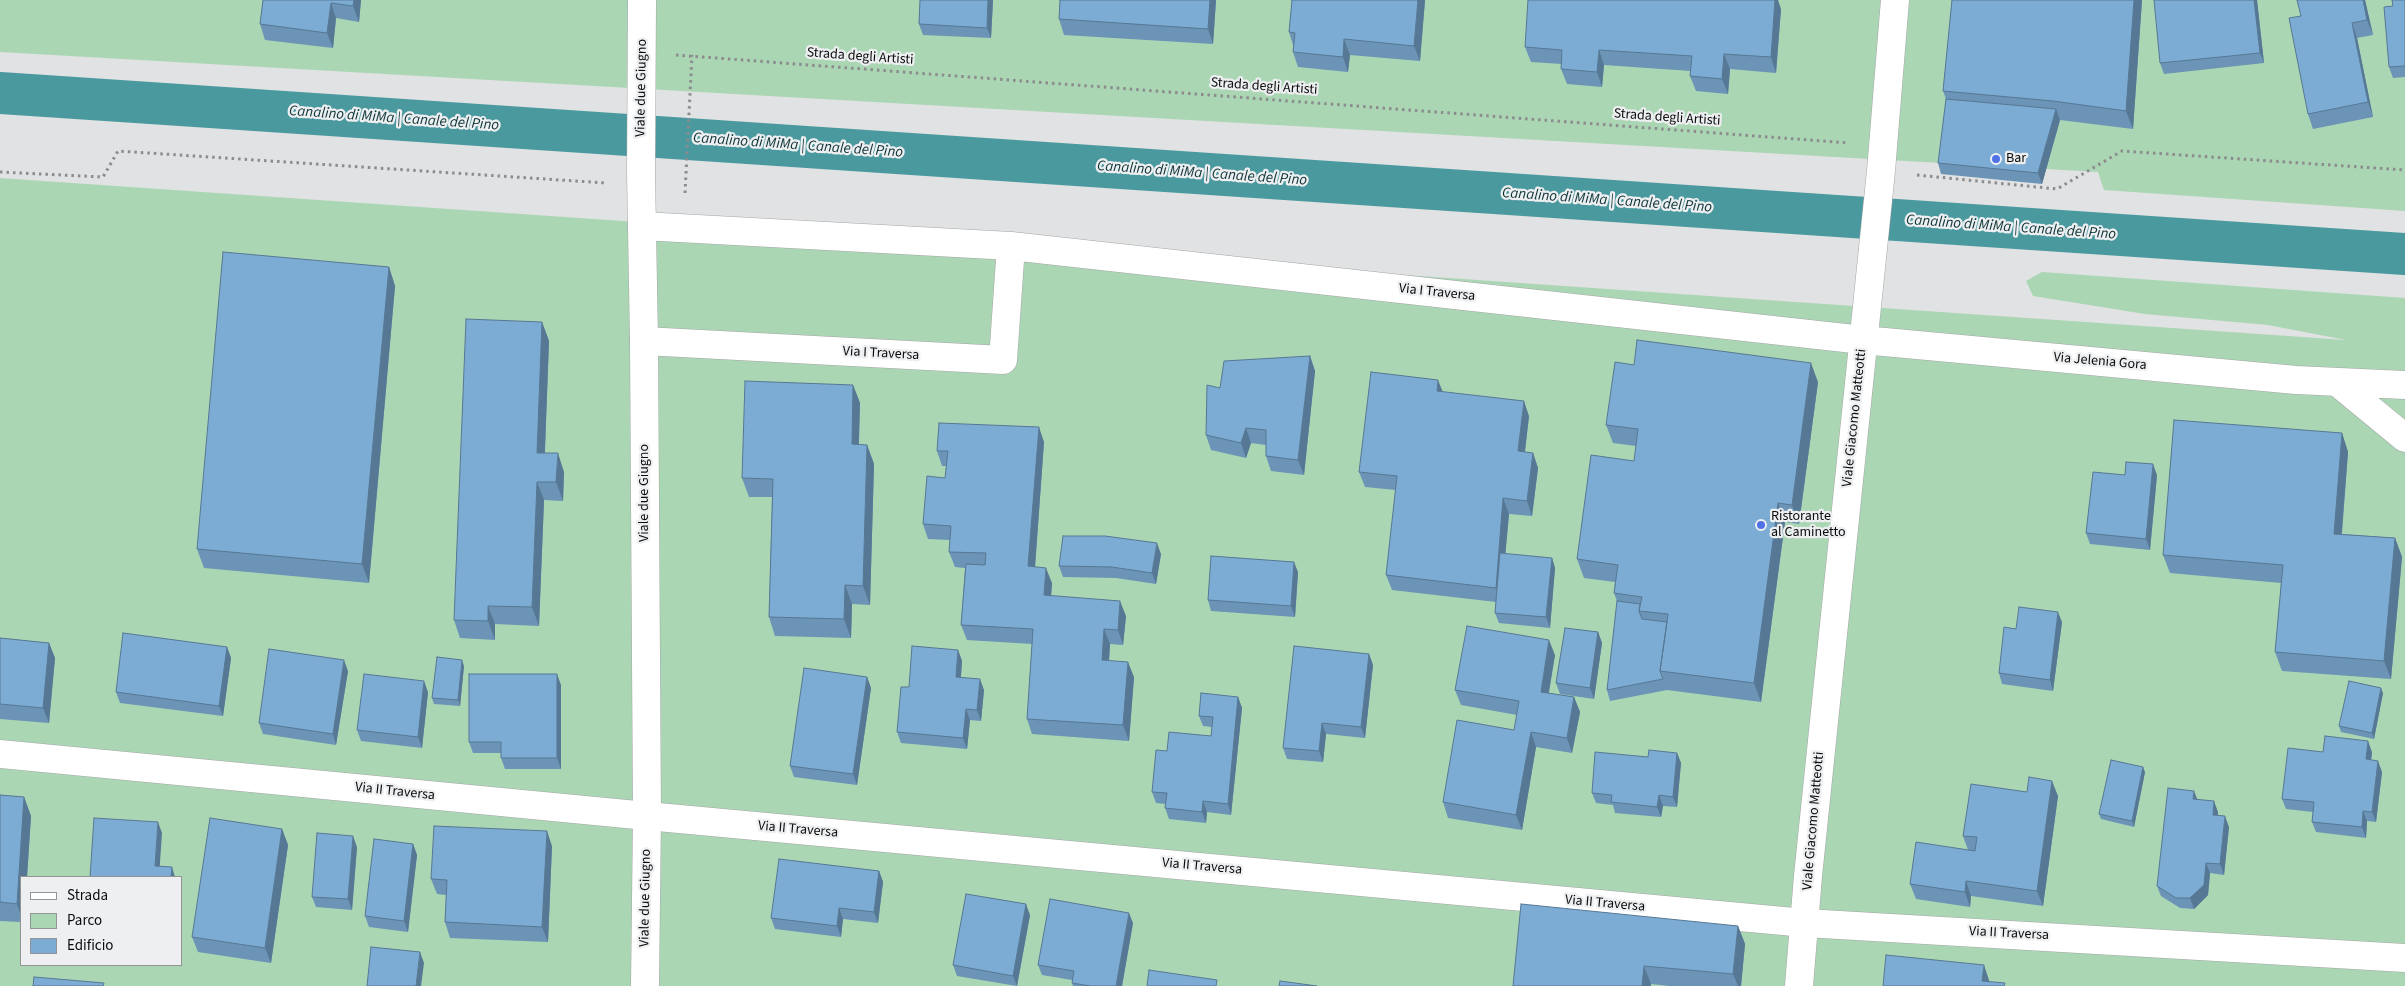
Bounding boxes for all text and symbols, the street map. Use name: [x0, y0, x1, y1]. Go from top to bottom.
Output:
street label: Viale due Giugno: [633, 39, 651, 137]
street label: Strada degli Artisti: [806, 45, 914, 69]
street label: Strada degli Artisti: [1210, 75, 1318, 99]
water label: Canalino di MiMa | Canale del Pino: [288, 103, 500, 135]
street label: Strada degli Artisti: [1613, 106, 1721, 130]
water label: Canalino di MiMa | Canale del Pino: [692, 130, 904, 162]
place label: Bar: [2006, 151, 2026, 167]
marker: Bar: [1990, 153, 2002, 165]
water label: Canalino di MiMa | Canale del Pino: [1096, 158, 1308, 190]
water label: Canalino di MiMa | Canale del Pino: [1501, 185, 1713, 217]
water label: Canalino di MiMa | Canale del Pino: [1905, 212, 2117, 244]
street label: Via I Traversa: [1398, 281, 1476, 305]
street label: Via I Traversa: [842, 344, 920, 364]
street label: Viale Giacomo Matteotti: [1839, 348, 1871, 488]
street label: Via Jelenia Gora: [2053, 350, 2147, 374]
street label: Viale due Giugno: [637, 444, 653, 542]
place label: Ristorante al Caminetto: [1771, 509, 1846, 542]
marker: Ristorante al Caminetto: [1755, 519, 1767, 531]
street label: Viale Giacomo Matteotti: [1800, 751, 1828, 891]
street label: Via II Traversa: [354, 779, 436, 805]
street label: Via II Traversa: [757, 818, 839, 842]
street label: Viale due Giugno: [637, 849, 655, 947]
street label: Via II Traversa: [1161, 855, 1243, 879]
legend: [20, 876, 182, 966]
text: Strada: [67, 885, 108, 906]
street label: Via II Traversa: [1564, 892, 1646, 916]
text: Parco: [67, 910, 102, 931]
street label: Via II Traversa: [1968, 924, 2050, 944]
text: Edificio: [67, 935, 114, 956]

